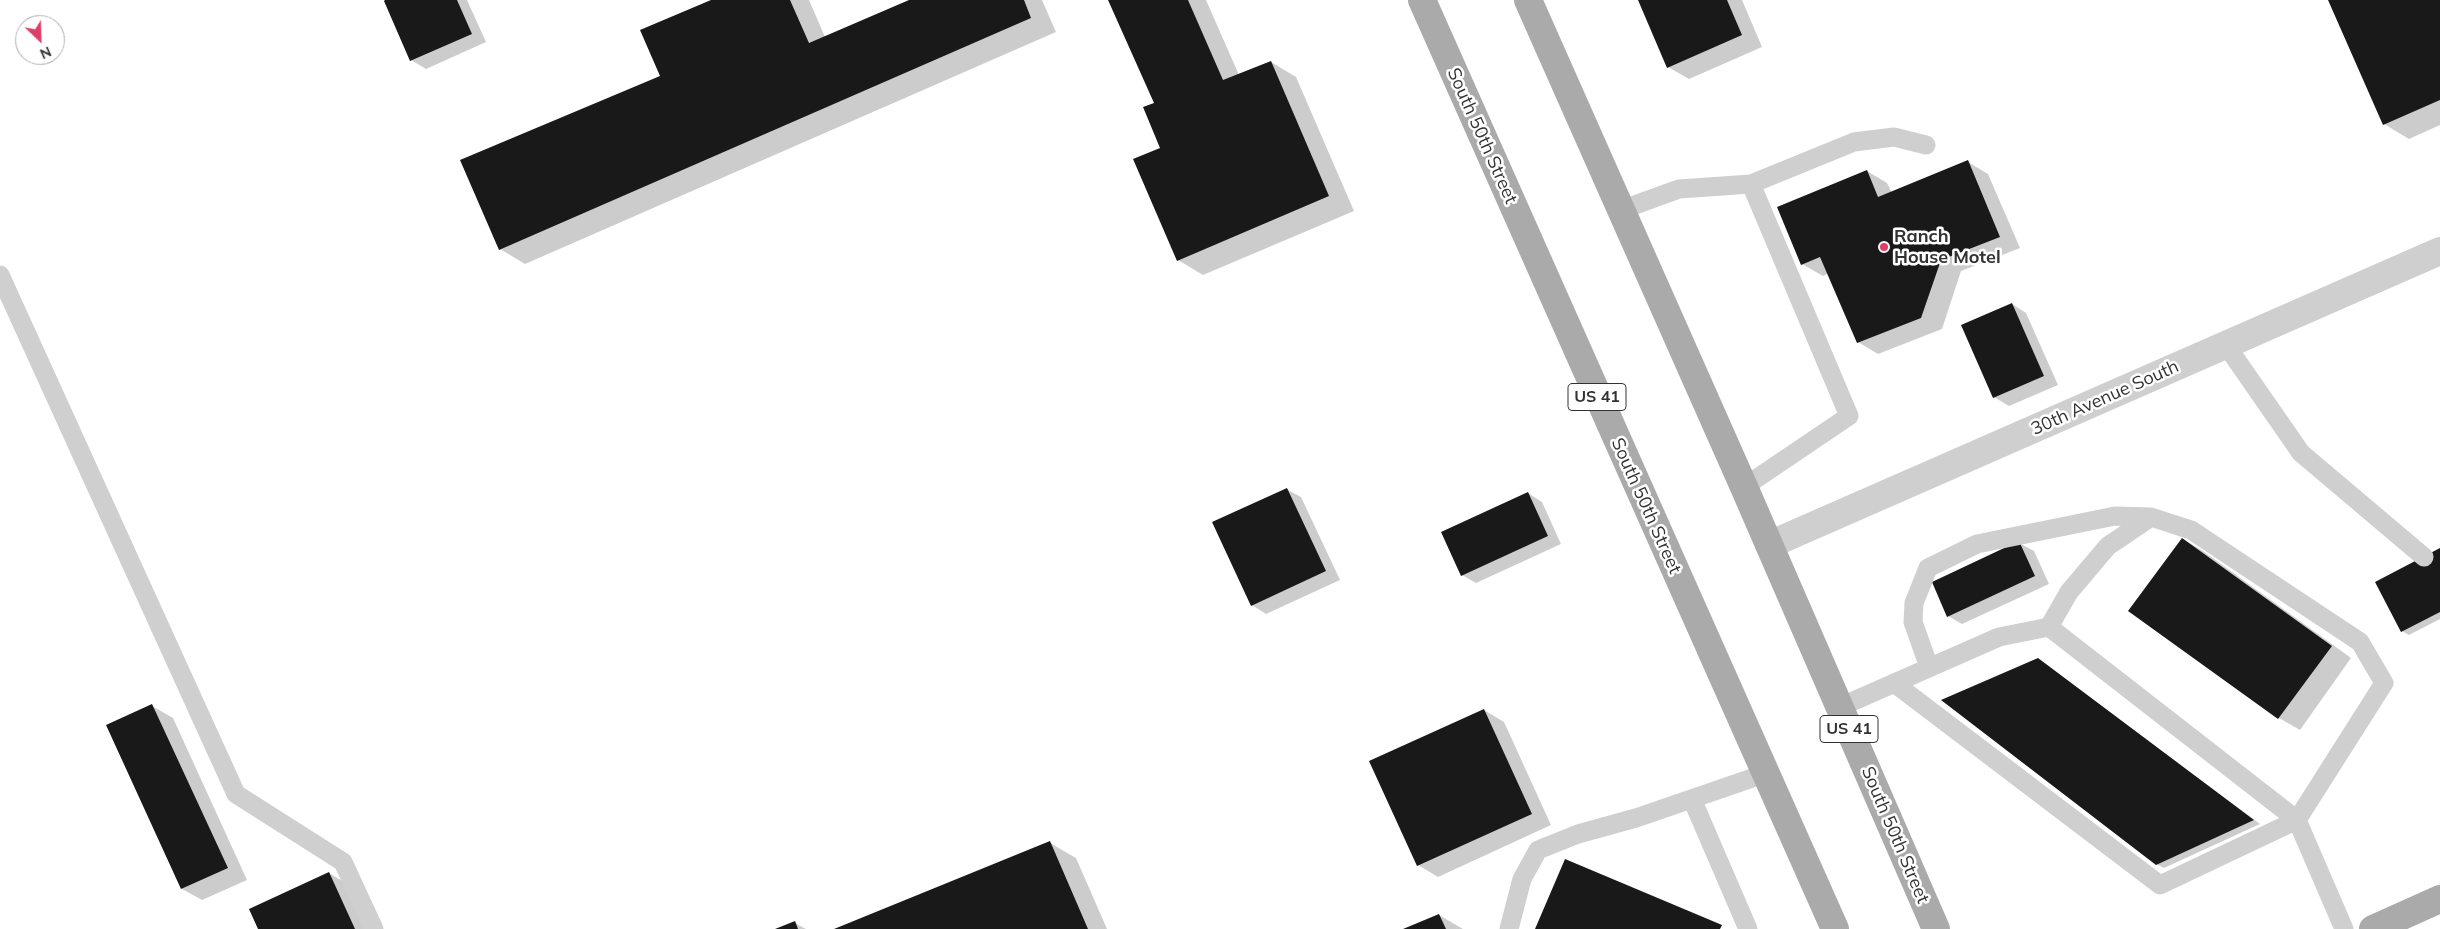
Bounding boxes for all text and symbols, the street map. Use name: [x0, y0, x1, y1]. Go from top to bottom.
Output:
north arrow: [15, 15, 65, 65]
text: N: [37, 42, 54, 63]
street label: South 50th Street: [1442, 65, 1522, 207]
place label: Ranch House Motel: [1894, 226, 2001, 268]
marker: Ranch House Motel: [1878, 241, 1890, 253]
street label: 30th Avenue South: [2028, 356, 2182, 440]
road number: US 41: [1568, 384, 1626, 411]
street label: South 50th Street: [1606, 435, 1686, 577]
road number: US 41: [1820, 716, 1878, 742]
street label: South 50th Street: [1856, 763, 1934, 907]

